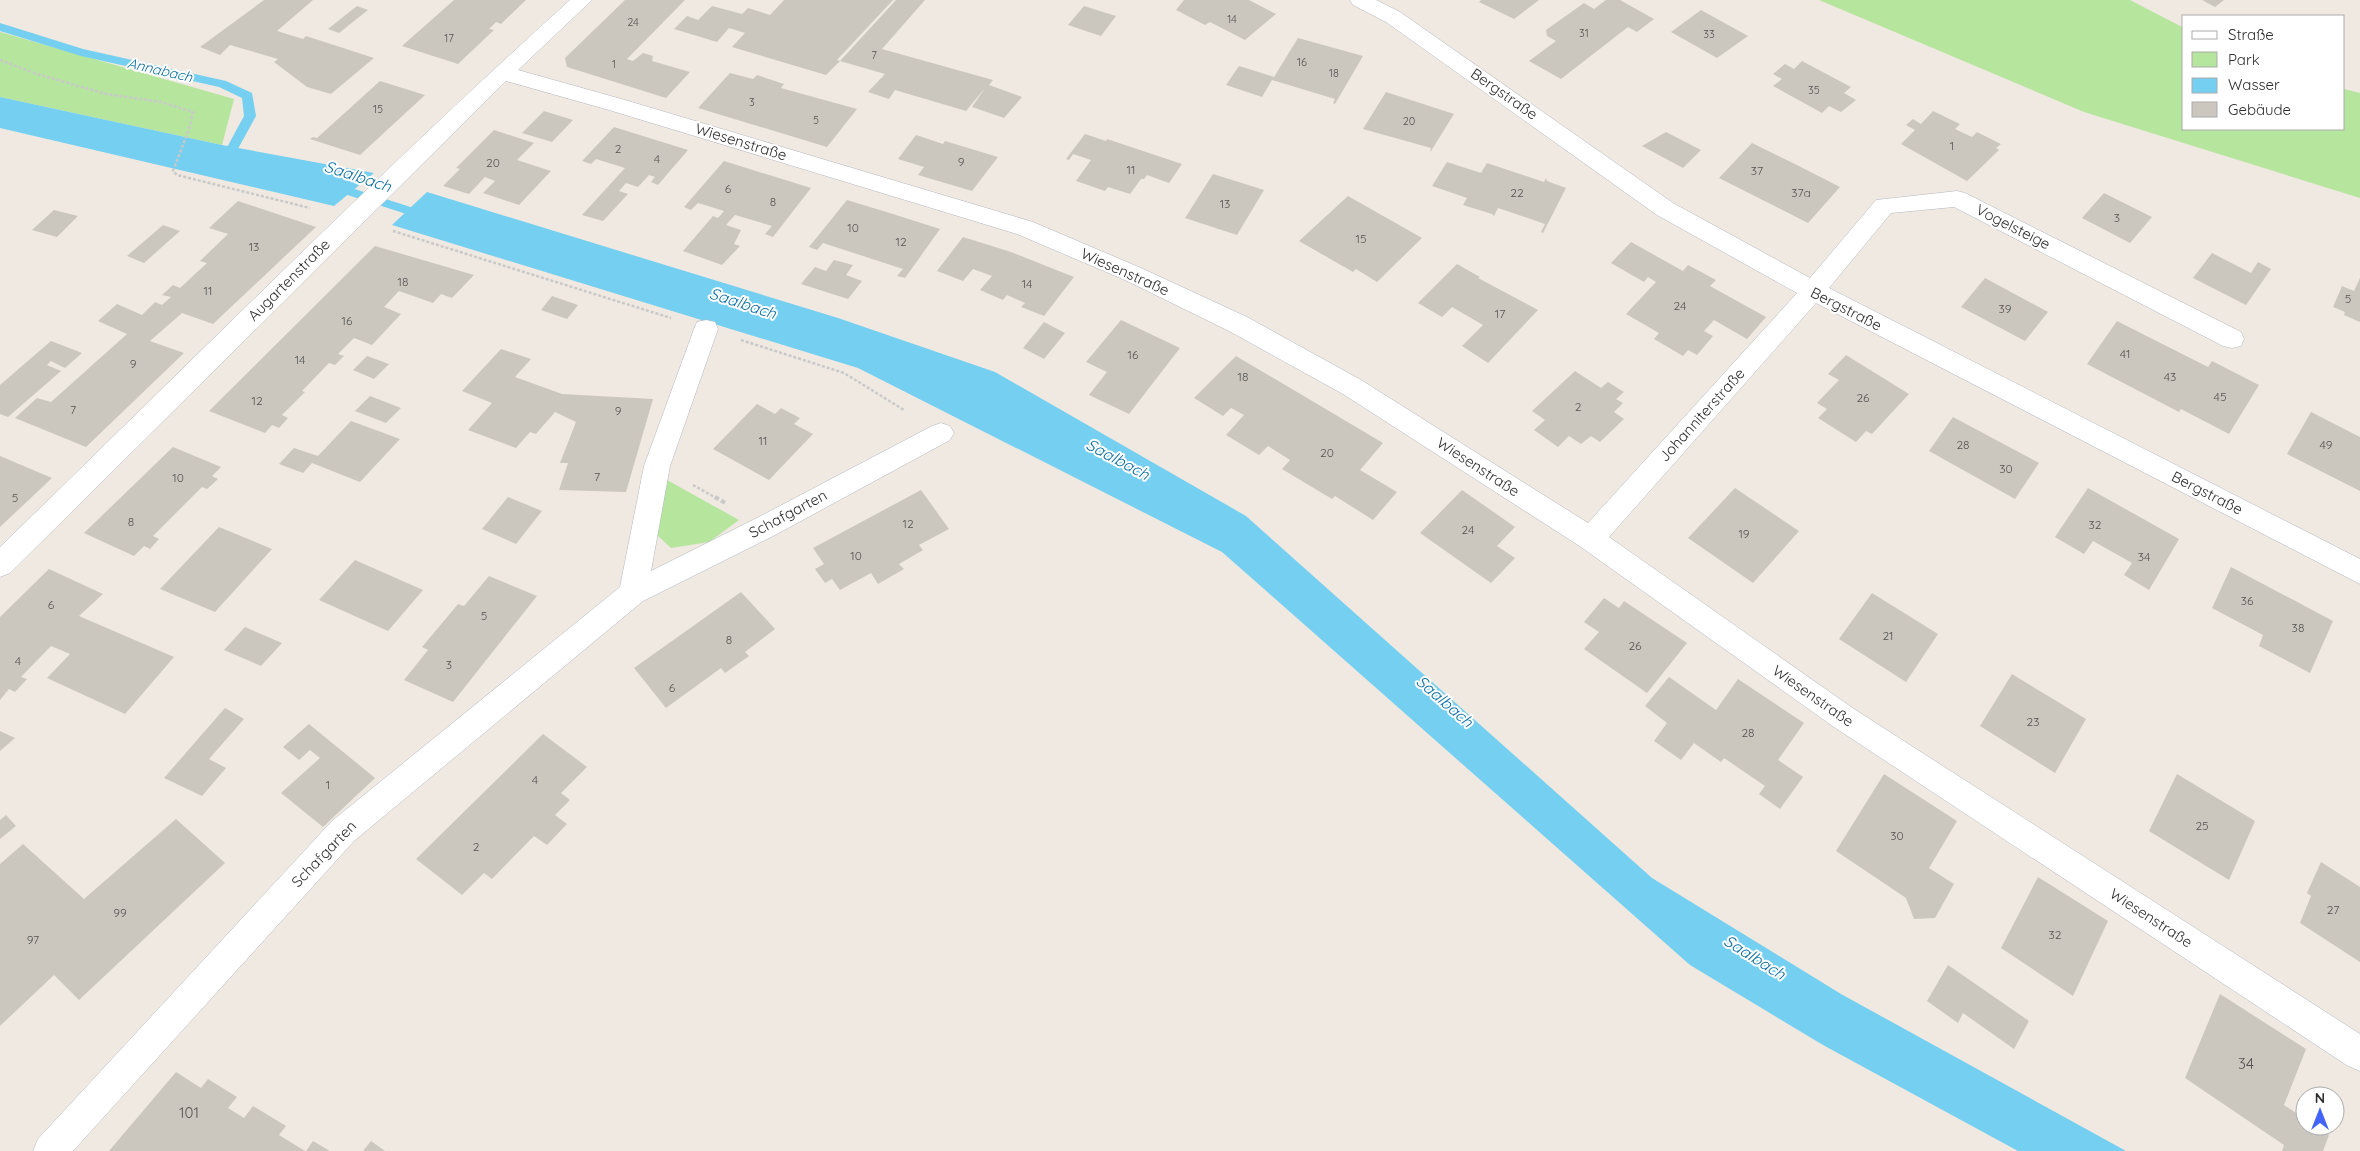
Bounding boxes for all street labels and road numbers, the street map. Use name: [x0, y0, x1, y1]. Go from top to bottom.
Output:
street label: Bergstraße: [1467, 64, 1541, 124]
street label: Wiesenstraße: [693, 119, 789, 164]
street label: Vogelsteige: [1973, 200, 2054, 253]
street label: Augartenstraße: [244, 235, 334, 325]
street label: Wiesenstraße: [1078, 244, 1172, 299]
street label: Bergstraße: [1807, 283, 1885, 335]
street label: Johanniterstraße: [1655, 364, 1749, 465]
street label: Wiesenstraße: [1433, 433, 1523, 500]
street label: Bergstraße: [2168, 467, 2246, 519]
street label: Schafgarten: [746, 485, 830, 542]
street label: Wiesenstraße: [1769, 661, 1858, 731]
street label: Schafgarten: [287, 816, 360, 891]
street label: Wiesenstraße: [2106, 884, 2196, 951]

